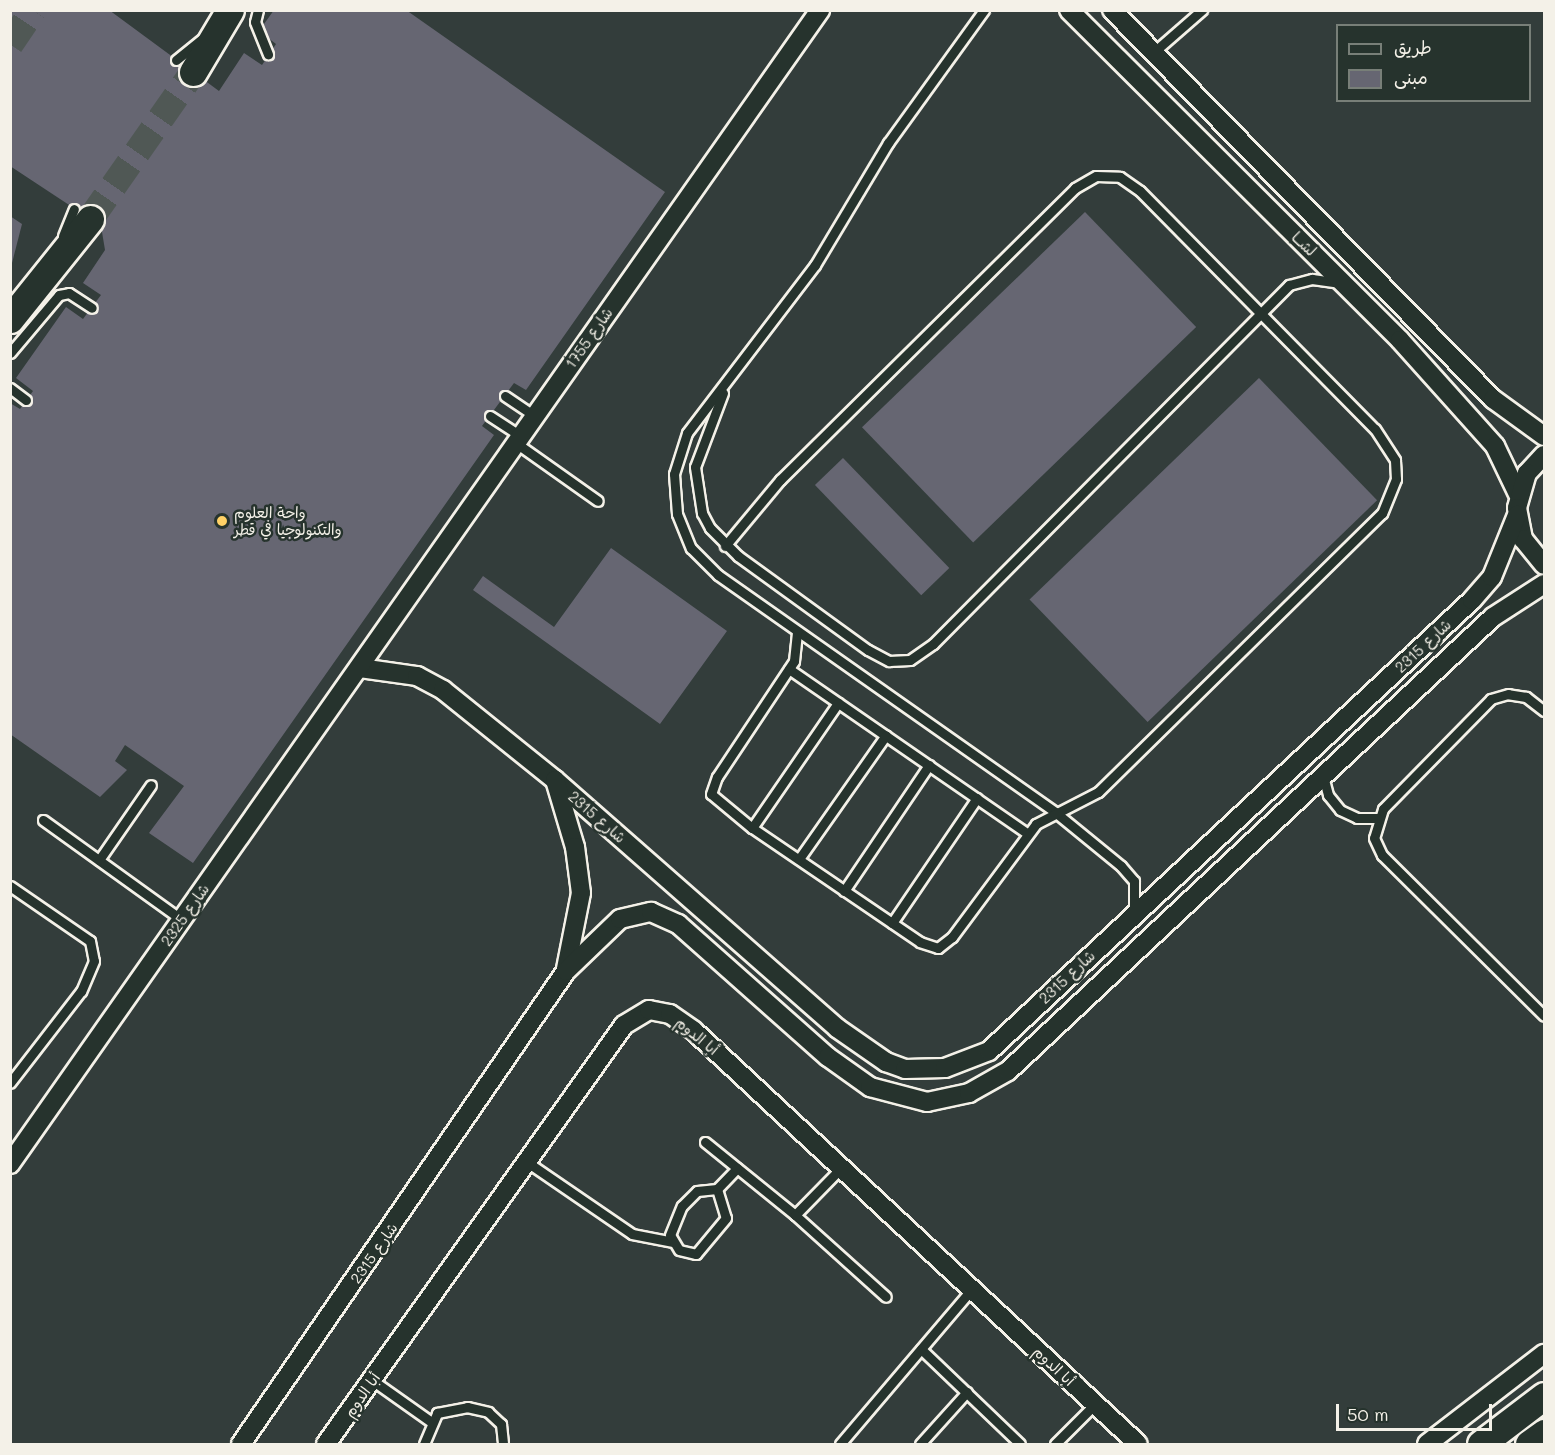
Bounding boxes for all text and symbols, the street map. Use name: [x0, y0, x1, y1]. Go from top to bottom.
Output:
legend: [1336, 24, 1531, 102]
text: طريق: [1394, 35, 1432, 59]
text: مبنى: [1394, 65, 1428, 89]
street label: لشــا: [1288, 228, 1320, 260]
street label: شارع 1755: [562, 304, 616, 372]
place label: واحة العلوم والتكنولوجيا في قطر: [234, 503, 342, 538]
marker: واحة العلوم والتكنولوجيا في قطر: [215, 514, 229, 528]
street label: شارع 2315: [1391, 616, 1455, 676]
street label: شارع 2315: [565, 787, 629, 847]
street label: شارع 2325: [157, 881, 213, 949]
street label: شارع 2315: [1035, 947, 1099, 1007]
street label: أبا الدوم: [672, 1013, 722, 1059]
street label: شارع 2315: [347, 1219, 401, 1287]
street label: أبا الدوم: [1030, 1342, 1078, 1390]
street label: أبا الدوم: [340, 1369, 384, 1421]
scale bar: [1339, 1392, 1495, 1430]
text: 50 m: [1347, 1402, 1389, 1426]

